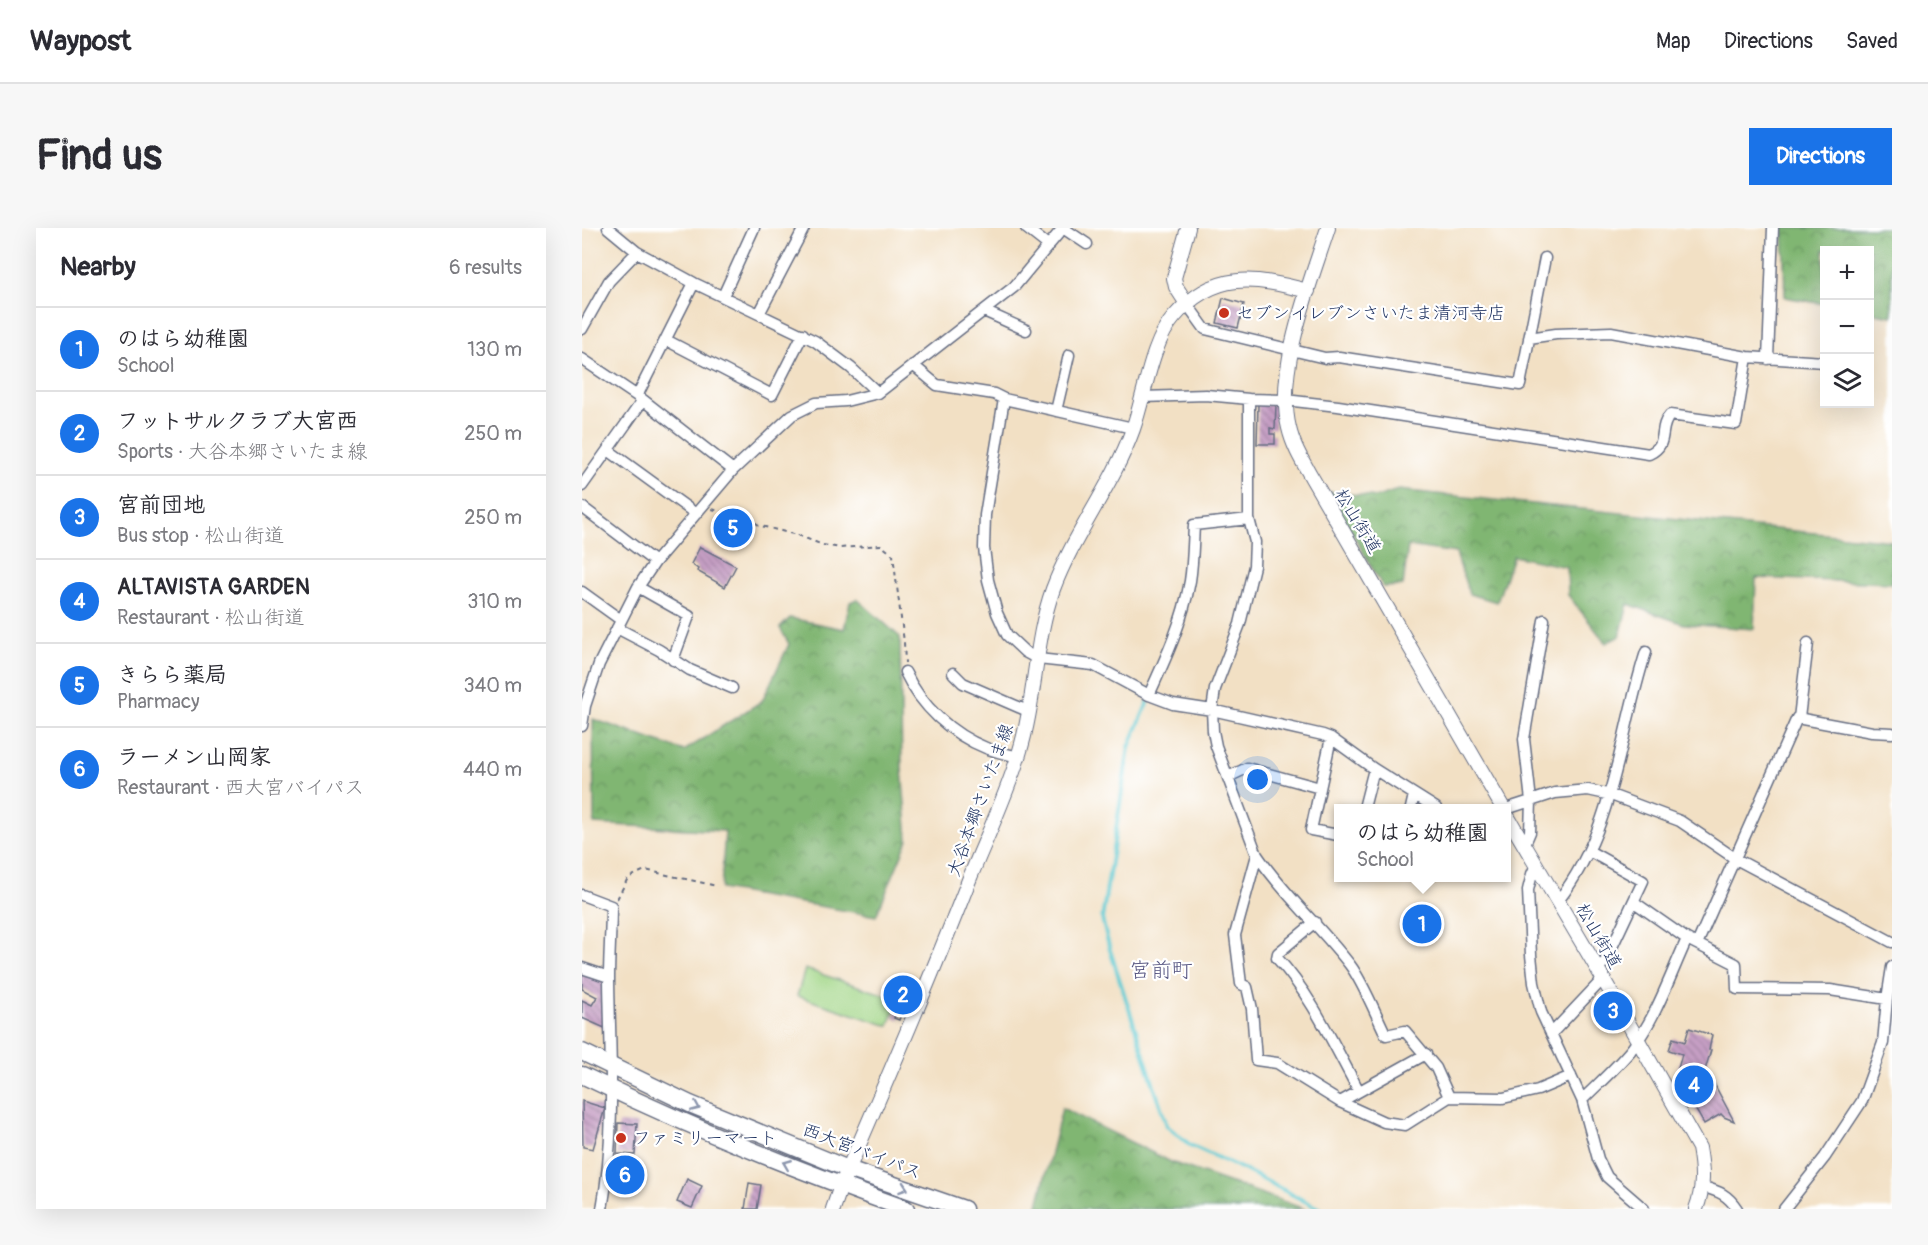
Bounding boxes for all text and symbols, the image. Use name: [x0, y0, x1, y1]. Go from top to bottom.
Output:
text: Waypost: [30, 24, 131, 59]
text: Map: [1656, 28, 1691, 55]
text: Directions: [1724, 28, 1813, 55]
text: Saved: [1846, 28, 1898, 55]
button: Directions: [1749, 128, 1892, 185]
text: Find us: [36, 130, 162, 182]
map controls: [1820, 246, 1874, 408]
button: +: [1820, 246, 1874, 300]
text: Nearby: [60, 251, 136, 283]
text: 6 results: [449, 255, 522, 280]
button: −: [1820, 300, 1874, 354]
place label: セブンイレブンさいたま清河寺店: [1236, 302, 1505, 325]
marker: セブンイレブンさいたま清河寺店: [1217, 306, 1231, 320]
text: のはら幼稚園: [117, 325, 249, 353]
text: 1: [76, 337, 83, 362]
text: 130 m: [467, 337, 522, 362]
text: School: [117, 353, 174, 378]
button: layers: [1820, 354, 1874, 408]
text: フットサルクラブ大宮西: [117, 407, 358, 435]
text: 2: [74, 421, 85, 446]
text: 250 m: [464, 421, 522, 446]
text: Sports · 大谷本郷さいたま線: [117, 439, 367, 464]
street label: 松山街道: [1329, 484, 1386, 558]
text: 宮前団地: [117, 491, 205, 519]
text: 3: [74, 505, 85, 530]
text: 250 m: [464, 505, 522, 530]
pin: 5: [714, 506, 752, 550]
text: Bus stop · 松山街道: [117, 523, 284, 548]
text: ALTAVISTA GARDEN: [117, 573, 310, 601]
text: 4: [74, 589, 85, 614]
text: 310 m: [467, 589, 522, 614]
text: Restaurant · 松山街道: [117, 605, 305, 630]
text: きらら薬局: [117, 661, 227, 689]
text: 5: [74, 673, 85, 698]
text: 340 m: [463, 673, 522, 698]
text: Pharmacy: [117, 689, 200, 714]
street label: 大谷本郷さいたま線: [942, 720, 1019, 880]
text: ラーメン山岡家: [117, 743, 271, 771]
text: 6: [74, 757, 85, 782]
text: 440 m: [463, 757, 522, 782]
your location: [1243, 765, 1272, 794]
text: Restaurant · 西大宮バイパス: [117, 775, 364, 800]
popup: [1334, 804, 1511, 882]
text: のはら幼稚園: [1356, 819, 1489, 847]
text: School: [1356, 847, 1414, 872]
street label: 松山街道: [1571, 899, 1627, 973]
pin: 1: [1402, 902, 1442, 946]
district label: 宮前町: [1130, 957, 1193, 984]
pin: 2: [884, 972, 922, 1017]
pin: 3: [1594, 988, 1632, 1034]
pin: 4: [1674, 1062, 1714, 1108]
one-way arrow: [690, 1099, 701, 1111]
street label: 西大宮バイパス: [799, 1118, 925, 1185]
place label: ファミリーマート: [633, 1127, 777, 1150]
marker: ファミリーマート: [614, 1131, 628, 1145]
pin: 6: [606, 1152, 645, 1198]
one-way arrow: [782, 1159, 793, 1171]
one-way arrow: [898, 1180, 909, 1193]

